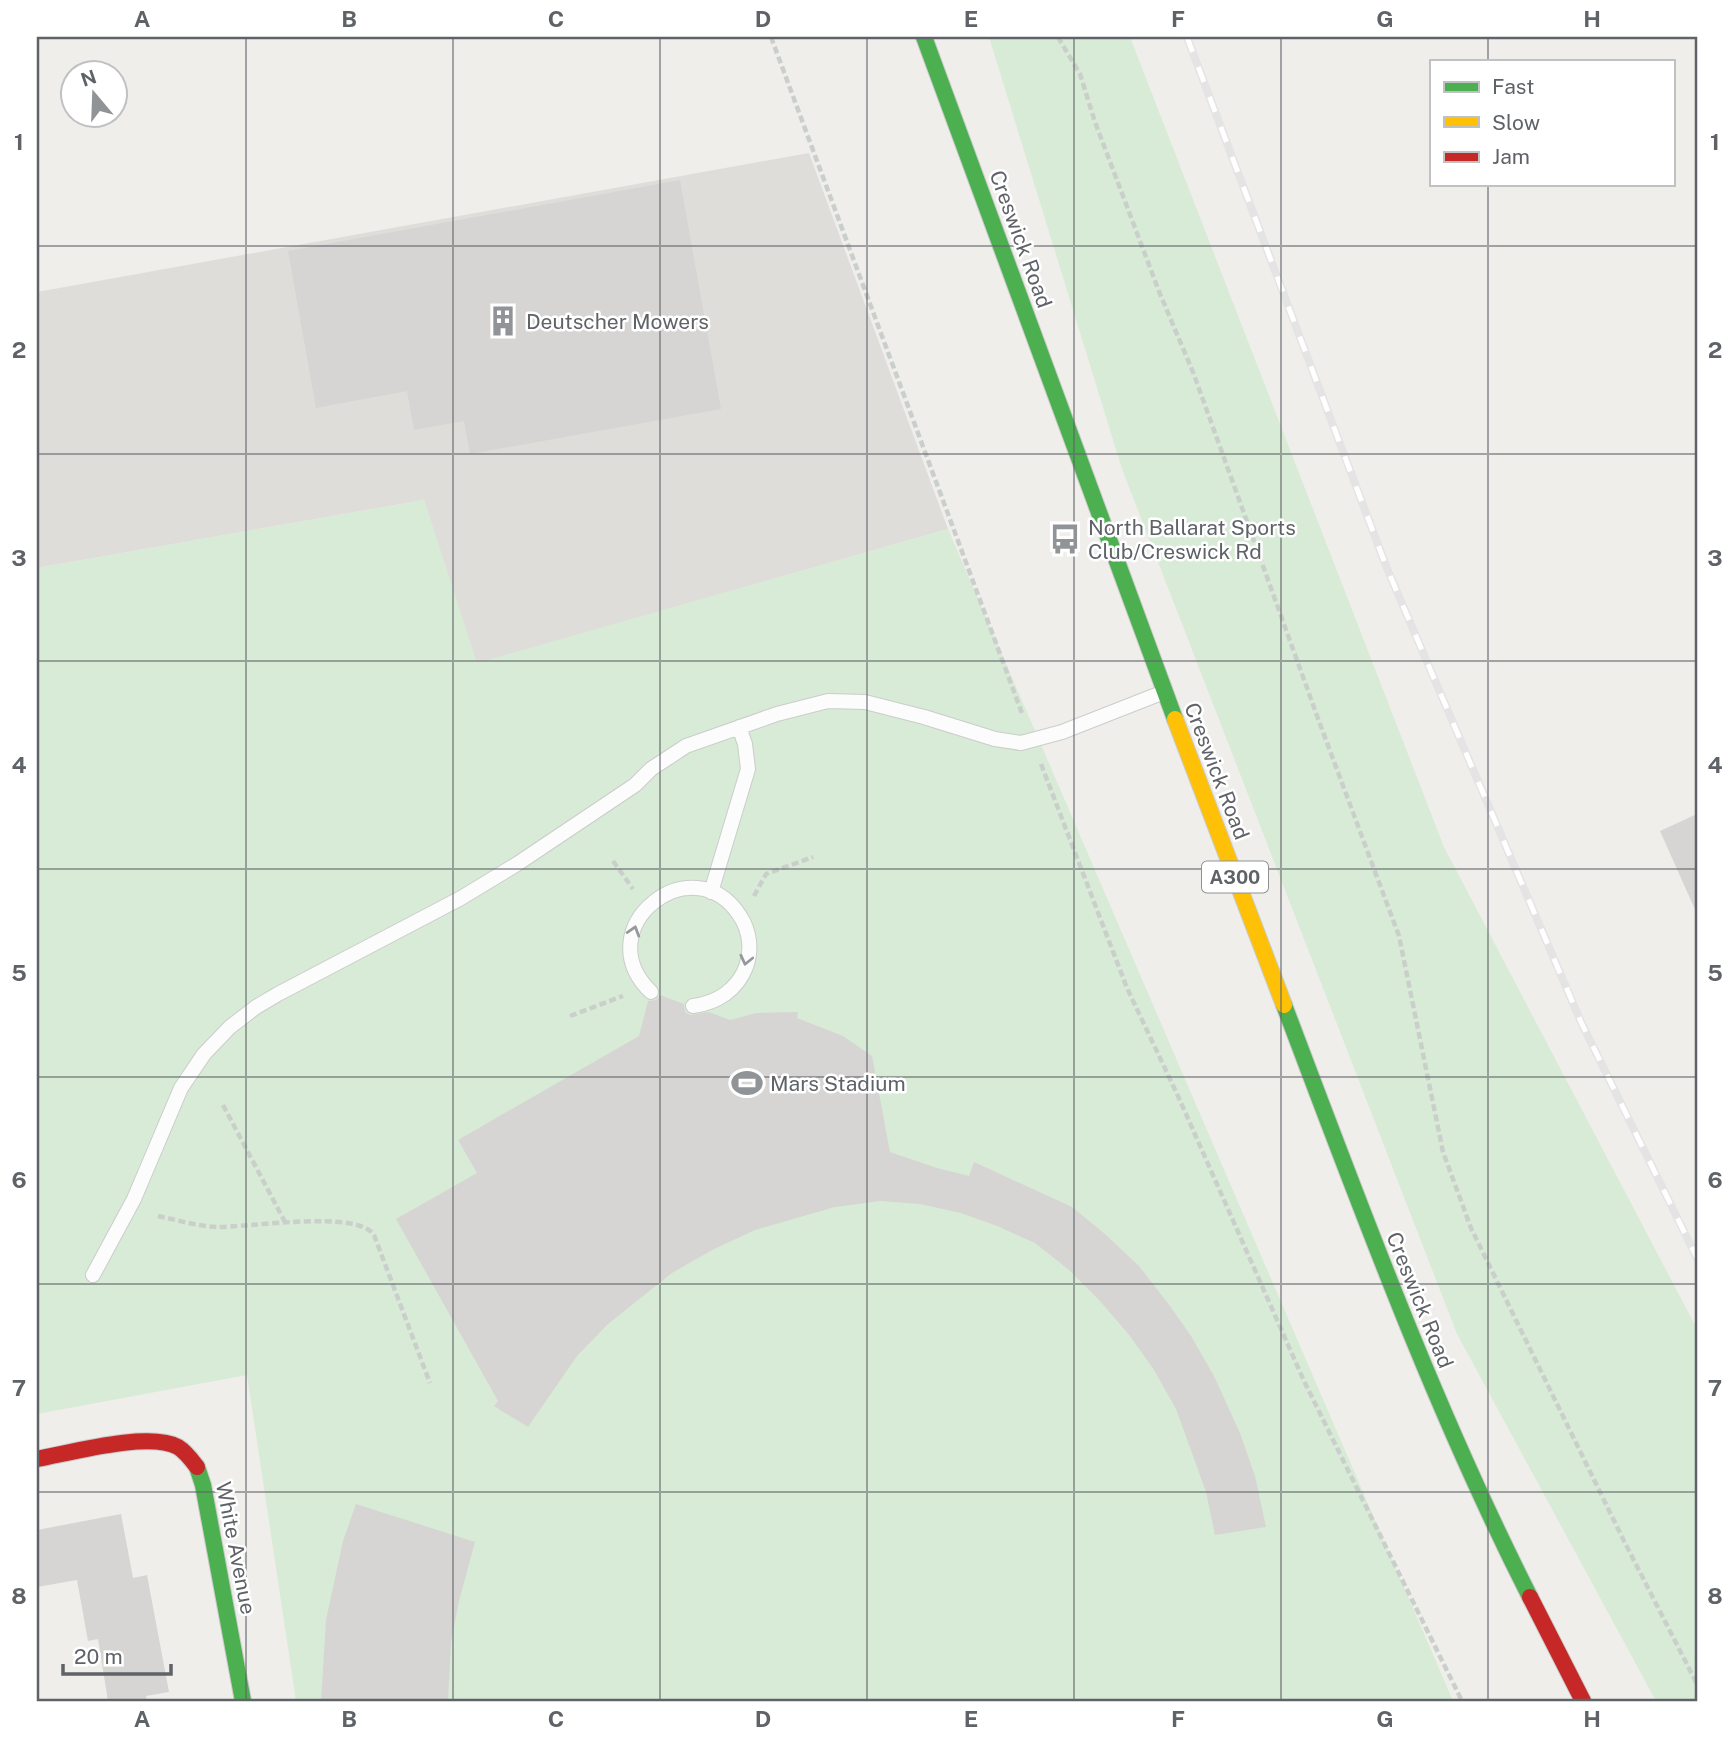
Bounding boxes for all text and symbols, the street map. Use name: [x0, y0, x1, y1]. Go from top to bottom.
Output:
text: A: [134, 5, 151, 32]
text: B: [341, 5, 357, 32]
text: C: [548, 5, 564, 32]
text: D: [755, 5, 771, 32]
text: E: [964, 5, 978, 32]
text: F: [1171, 5, 1185, 32]
text: G: [1376, 5, 1394, 32]
text: H: [1583, 5, 1601, 32]
north arrow: [60, 60, 130, 130]
legend: [1430, 60, 1674, 186]
text: N: [78, 65, 99, 91]
text: Fast: [1492, 74, 1534, 99]
text: Slow: [1492, 110, 1540, 135]
text: 1: [14, 128, 24, 155]
text: 1: [1710, 128, 1720, 155]
text: Jam: [1492, 144, 1530, 169]
street label: Creswick Road: [985, 167, 1057, 311]
building icon: Deutscher Mowers: [486, 304, 520, 338]
place label: Deutscher Mowers: [526, 309, 709, 334]
text: 2: [12, 336, 26, 363]
text: 2: [1708, 336, 1722, 363]
place label: North Ballarat Sports Club/Creswick Rd: [1088, 515, 1296, 564]
bus stop icon: North Ballarat Sports Club/Creswick Rd: [1048, 522, 1082, 556]
text: 3: [11, 544, 27, 571]
text: 3: [1707, 544, 1723, 571]
street label: Creswick Road: [1179, 699, 1255, 843]
text: 4: [11, 751, 27, 778]
text: 4: [1707, 751, 1723, 778]
road number: A300: [1202, 862, 1268, 892]
one-way arrow: [626, 925, 641, 937]
one-way arrow: [740, 954, 755, 966]
text: 5: [11, 959, 27, 986]
text: 5: [1707, 959, 1723, 986]
sports icon: Mars Stadium: [730, 1066, 764, 1100]
place label: Mars Stadium: [770, 1071, 906, 1096]
text: 6: [11, 1166, 27, 1193]
text: 6: [1707, 1166, 1723, 1193]
street label: Creswick Road: [1381, 1228, 1459, 1372]
text: 7: [12, 1374, 26, 1401]
text: 7: [1708, 1374, 1722, 1401]
street label: White Avenue: [211, 1480, 261, 1616]
text: 8: [11, 1582, 27, 1609]
text: 8: [1707, 1582, 1723, 1609]
scale bar: [63, 1633, 172, 1677]
text: 20 m: [74, 1644, 123, 1669]
text: A: [134, 1705, 151, 1732]
text: B: [341, 1705, 357, 1732]
text: C: [548, 1705, 564, 1732]
text: D: [755, 1705, 771, 1732]
text: E: [964, 1705, 978, 1732]
text: F: [1171, 1705, 1185, 1732]
text: G: [1376, 1705, 1394, 1732]
text: H: [1583, 1705, 1601, 1732]

